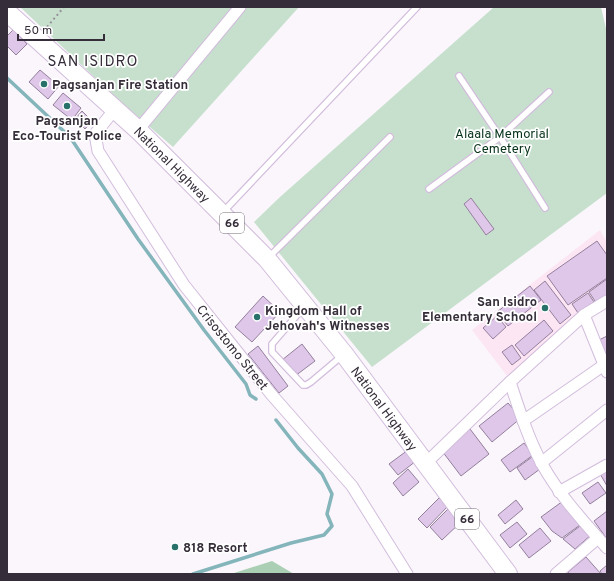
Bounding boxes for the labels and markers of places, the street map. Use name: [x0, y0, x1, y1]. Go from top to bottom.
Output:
place label: Pagsanjan Fire Station: [52, 78, 188, 94]
marker: Pagsanjan Fire Station: [39, 79, 49, 89]
marker: Pagsanjan Eco-Tourist Police: [62, 101, 72, 111]
place label: Pagsanjan Eco-Tourist Police: [12, 114, 122, 145]
place label: San Isidro Elementary School: [422, 295, 537, 326]
marker: San Isidro Elementary School: [540, 303, 550, 313]
place label: Kingdom Hall of Jehovah's Witnesses: [265, 304, 390, 335]
marker: Kingdom Hall of Jehovah's Witnesses: [252, 312, 262, 322]
place label: 818 Resort: [183, 541, 248, 557]
marker: 818 Resort: [170, 542, 180, 552]

